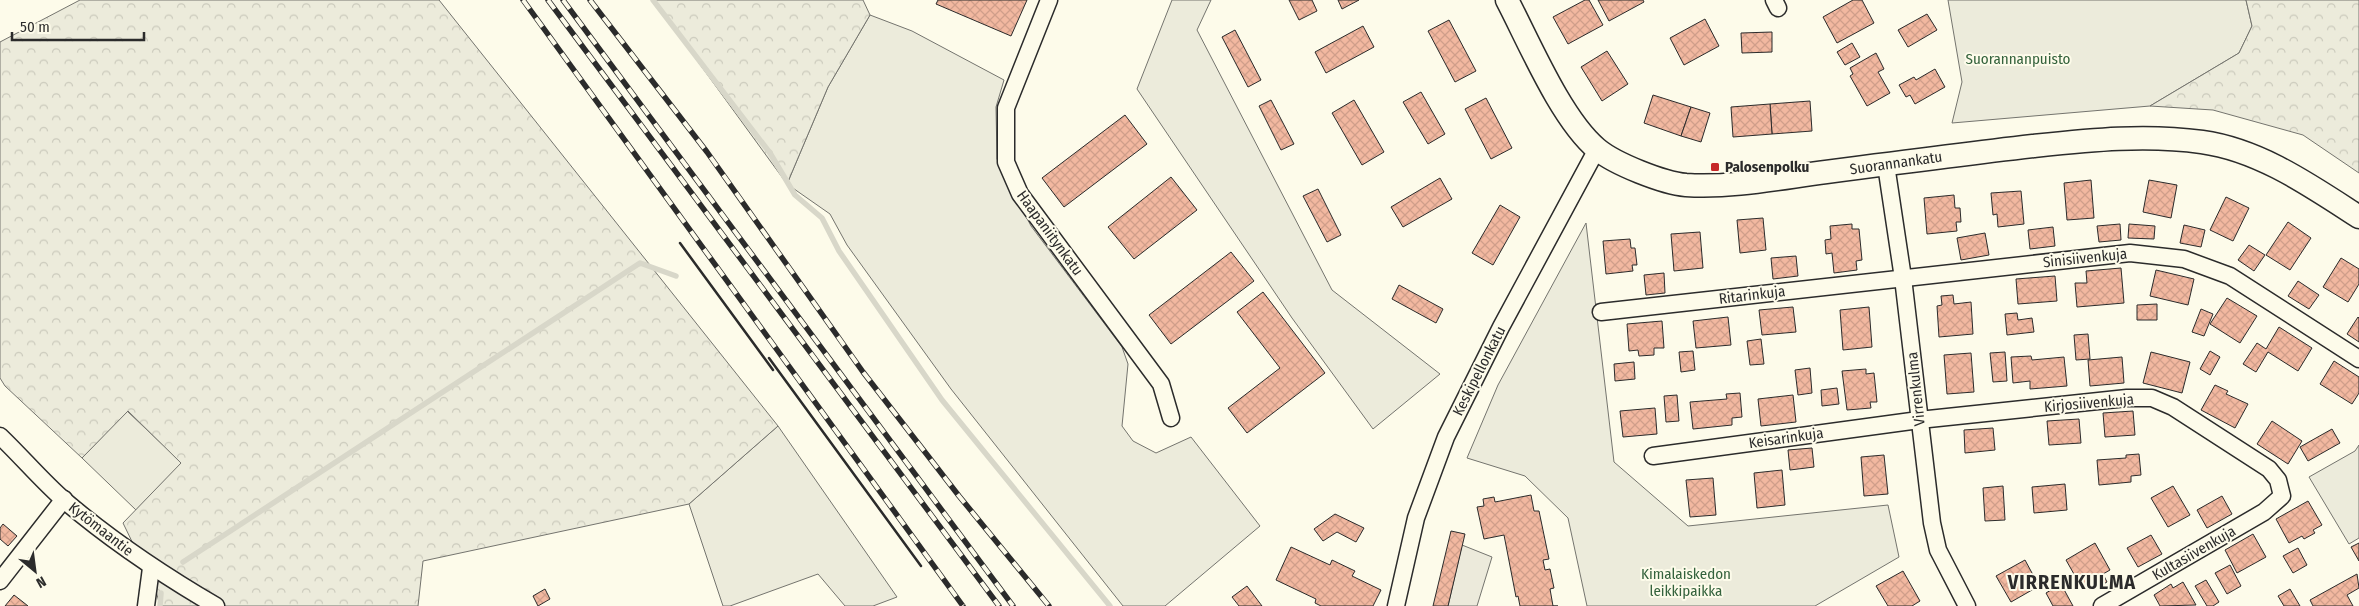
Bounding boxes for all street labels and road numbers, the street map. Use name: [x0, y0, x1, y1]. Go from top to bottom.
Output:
street label: Suorannankatu: [1849, 148, 1943, 178]
street label: Haapaniitynkatu: [1013, 187, 1087, 279]
street label: Sinisiivenkuja: [2042, 245, 2128, 271]
street label: Ritarinkuja: [1718, 282, 1786, 308]
street label: Keskipellonkatu: [1449, 323, 1509, 419]
street label: Virrenkulma: [1903, 351, 1929, 427]
street label: Kirjosiivenkuja: [2043, 390, 2135, 416]
street label: Keisarinkuja: [1747, 424, 1825, 452]
street label: Kytömaantie: [65, 498, 137, 560]
street label: Kultasiivenkuja: [2149, 522, 2239, 584]

